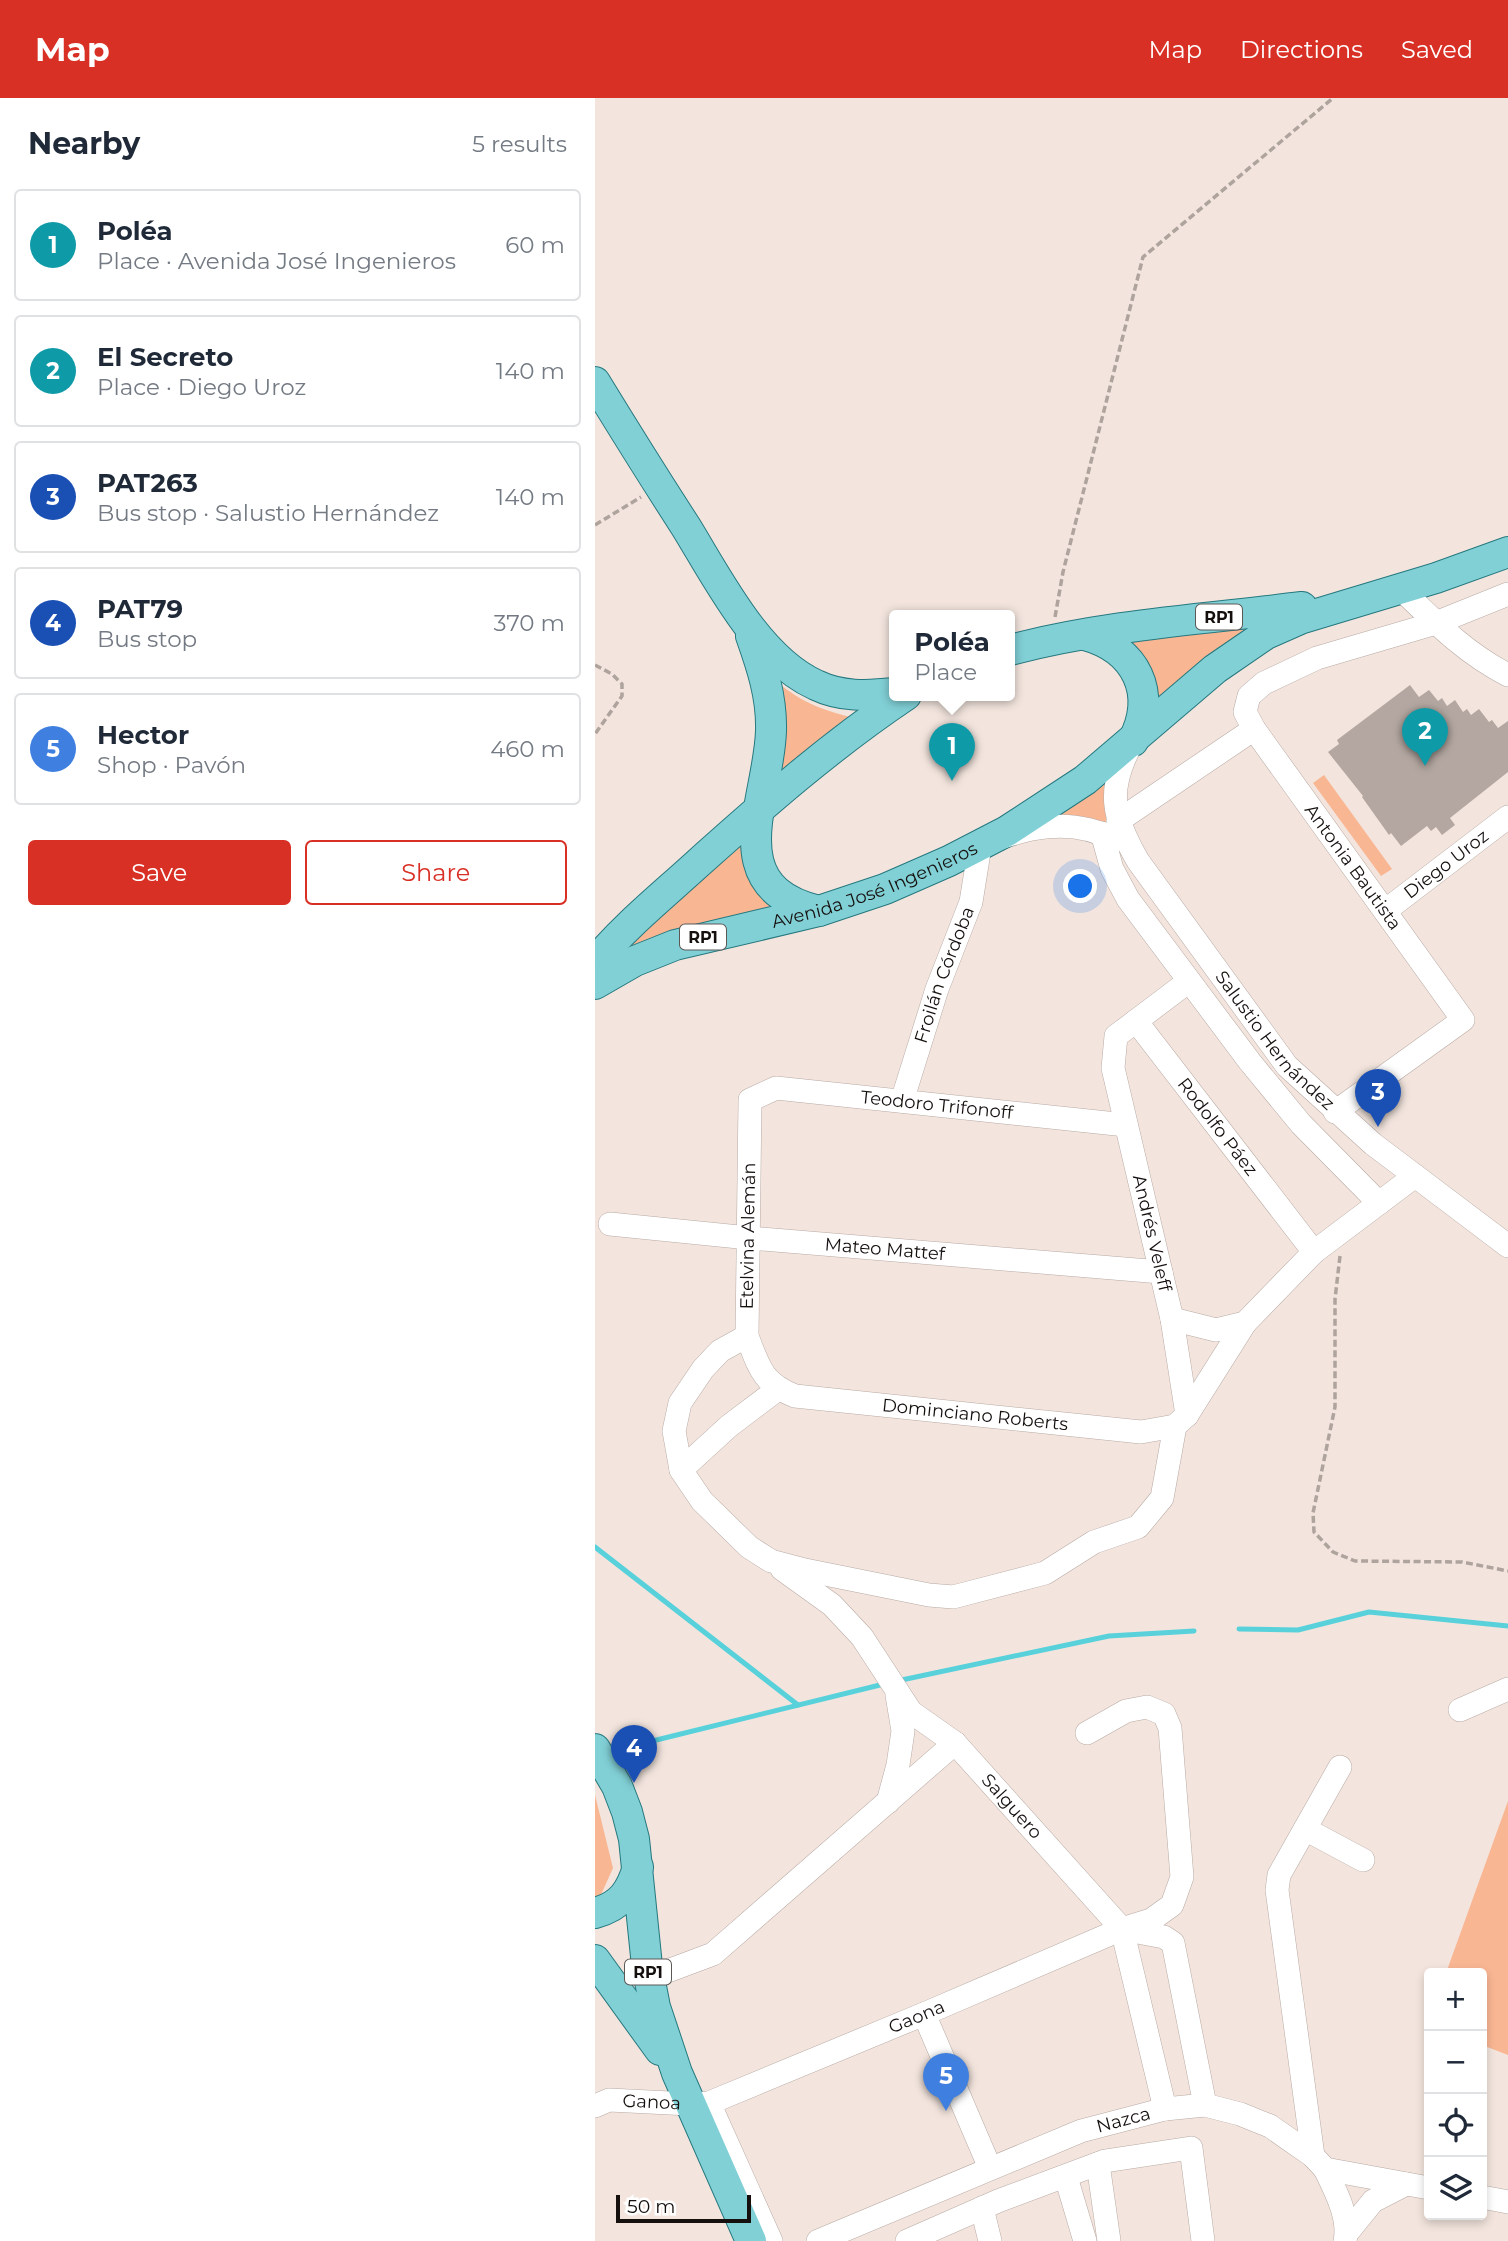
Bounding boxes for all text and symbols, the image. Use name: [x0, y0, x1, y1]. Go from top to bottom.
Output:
text: Map: [35, 29, 110, 69]
text: Map: [1149, 35, 1202, 64]
text: Directions: [1240, 35, 1363, 64]
text: Saved: [1401, 35, 1473, 64]
text: Nearby: [28, 125, 140, 162]
text: 5 results: [472, 130, 567, 158]
text: Poléa: [97, 215, 173, 247]
text: 1: [48, 231, 58, 259]
text: 60 m: [505, 231, 565, 259]
text: Place · Avenida José Ingenieros: [97, 247, 456, 275]
text: El Secreto: [97, 341, 233, 373]
text: 2: [46, 357, 60, 385]
text: 140 m: [496, 357, 565, 385]
text: Place · Diego Uroz: [97, 373, 306, 401]
text: PAT263: [97, 467, 198, 499]
text: 3: [46, 483, 60, 511]
text: 140 m: [496, 483, 565, 511]
text: Bus stop · Salustio Hernández: [97, 499, 439, 527]
text: PAT79: [97, 593, 183, 625]
road number: RP1: [1196, 604, 1242, 630]
text: 4: [45, 609, 61, 637]
text: 370 m: [494, 609, 565, 637]
popup: [889, 610, 1015, 701]
text: Bus stop: [97, 625, 197, 653]
text: Poléa: [914, 626, 990, 658]
text: Place: [914, 658, 977, 686]
pin: 2: [1402, 708, 1448, 766]
text: Hector: [97, 719, 189, 751]
pin: 1: [929, 723, 975, 781]
text: 5: [46, 735, 60, 763]
text: 460 m: [490, 735, 565, 763]
text: Shop · Pavón: [97, 751, 246, 779]
street label: Antonia Bautista: [1300, 800, 1406, 934]
street label: Diego Uroz: [1400, 825, 1493, 904]
street label: Avenida José Ingenieros: [770, 837, 981, 933]
button: Save: [28, 840, 291, 905]
button: Share: [305, 840, 567, 905]
your location: [1063, 869, 1097, 903]
street label: Froilán Córdoba: [910, 904, 979, 1046]
road number: RP1: [680, 924, 726, 950]
street label: Salustio Hernández: [1210, 966, 1339, 1115]
pin: 3: [1355, 1069, 1401, 1127]
street label: Rodolfo Páez: [1173, 1073, 1262, 1180]
street label: Teodoro Trifonoff: [860, 1086, 1015, 1124]
street label: Etelvina Alemán: [736, 1162, 760, 1310]
street label: Andrés Veleff: [1128, 1173, 1176, 1294]
street label: Mateo Mattef: [824, 1233, 947, 1265]
street label: Dominciano Roberts: [881, 1394, 1069, 1435]
pin: 4: [611, 1725, 657, 1783]
street label: Salguero: [977, 1769, 1047, 1844]
road number: RP1: [625, 1960, 671, 1984]
map controls: [1424, 1968, 1487, 2220]
button: +: [1424, 1968, 1487, 2031]
street label: Gaona: [885, 1996, 948, 2038]
button: −: [1424, 2031, 1487, 2094]
pin: 5: [923, 2053, 969, 2111]
street label: Ganoa: [622, 2090, 682, 2115]
button: locate: [1424, 2094, 1487, 2157]
street label: Nazca: [1094, 2102, 1153, 2137]
button: layers: [1424, 2157, 1487, 2220]
scale bar: [616, 2192, 751, 2224]
text: 50 m: [627, 2195, 675, 2218]

